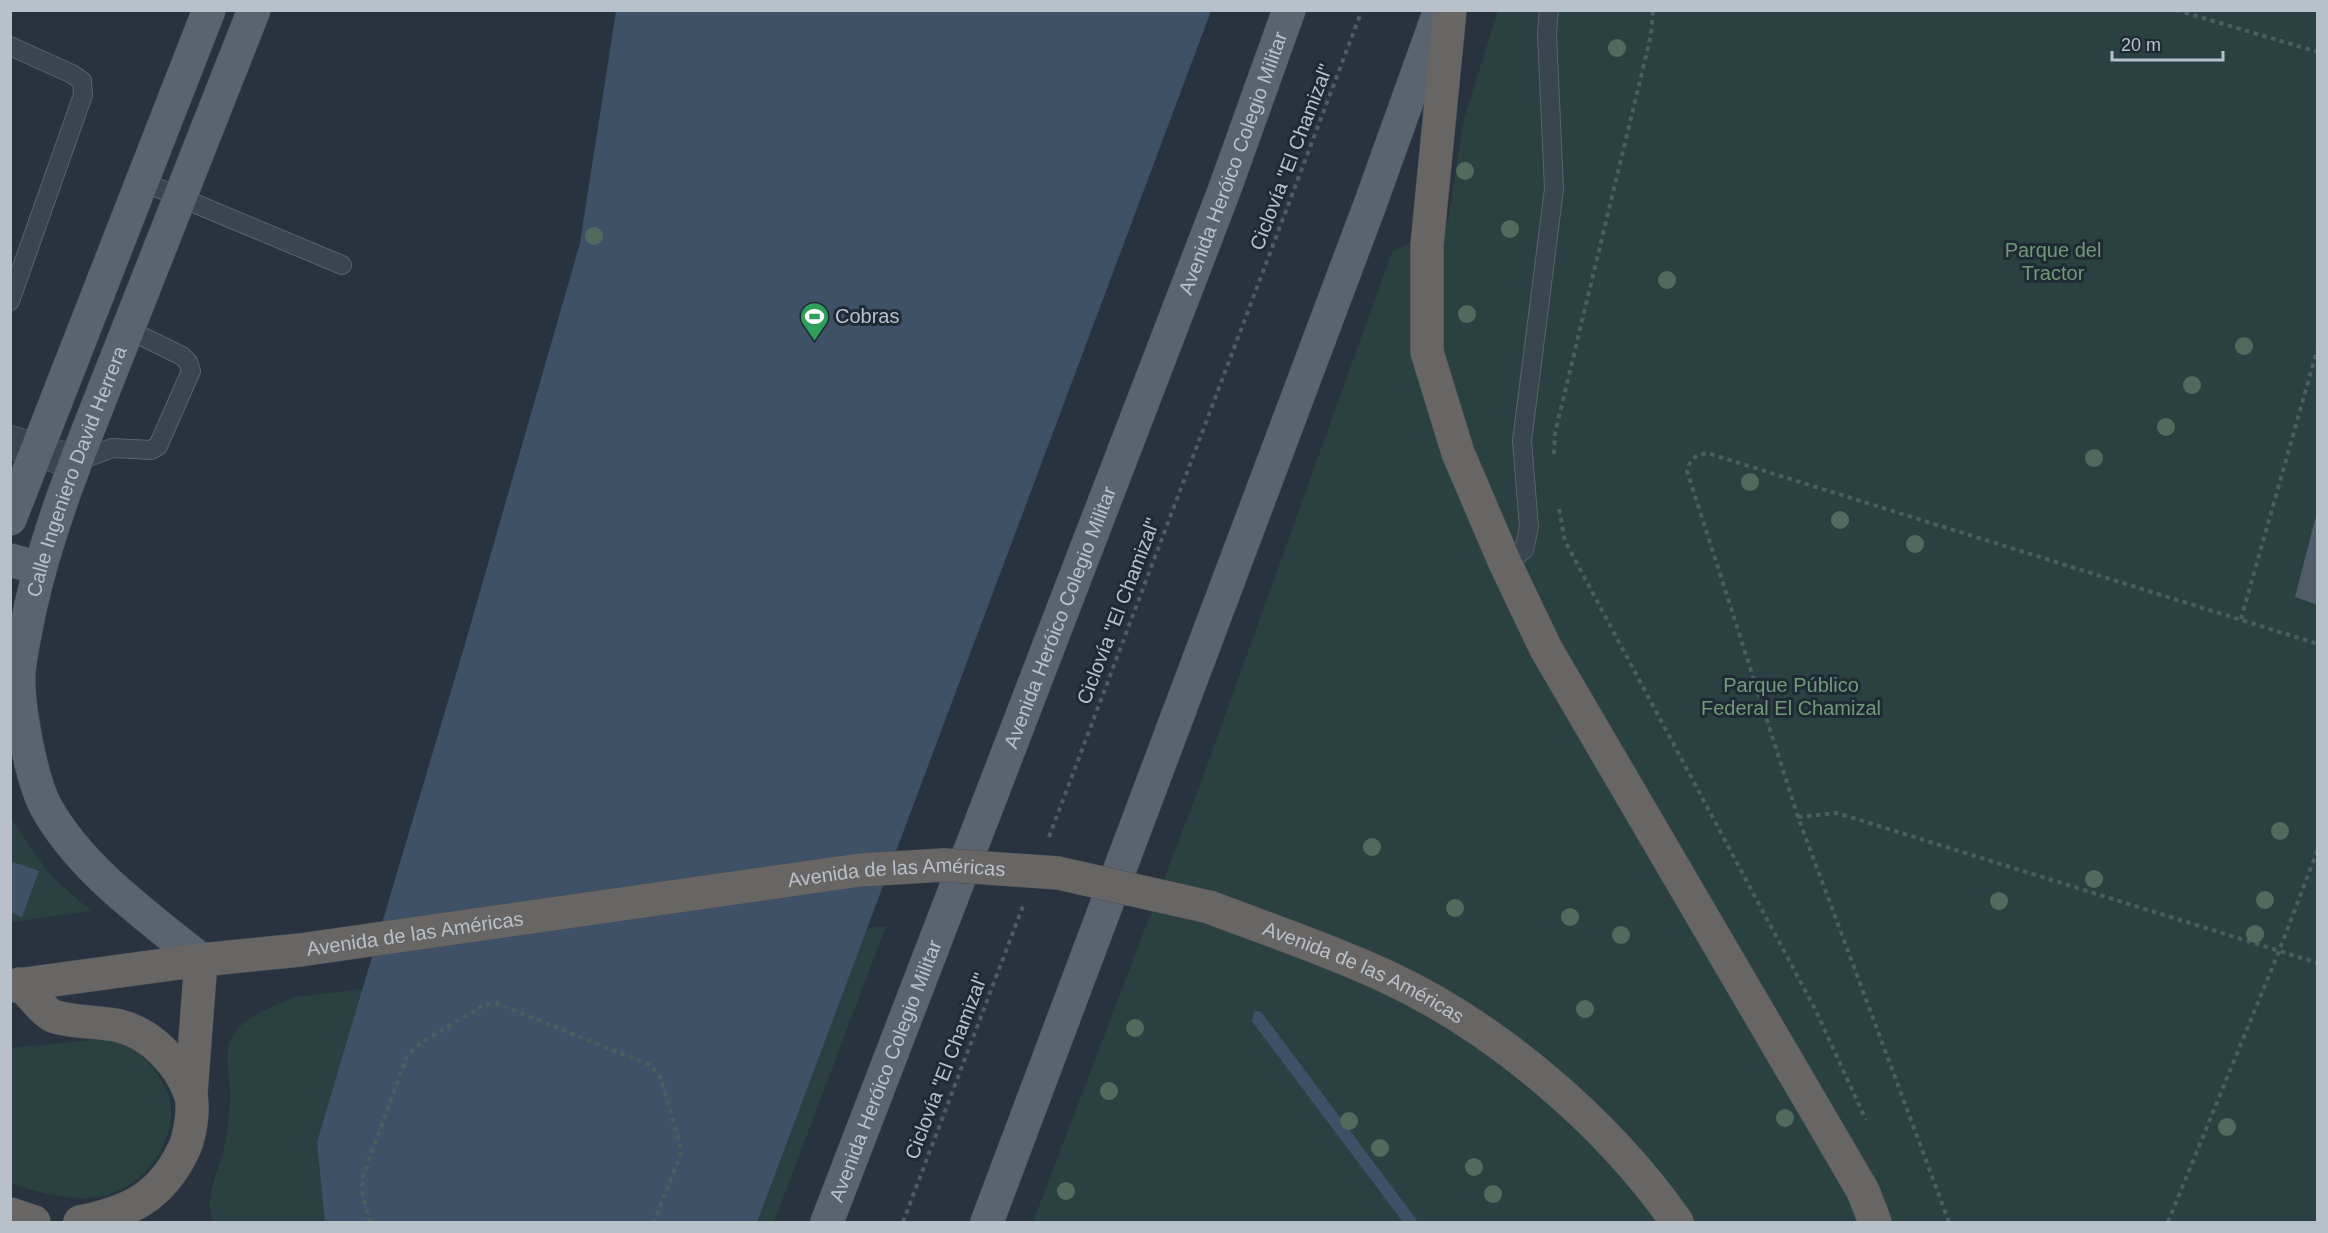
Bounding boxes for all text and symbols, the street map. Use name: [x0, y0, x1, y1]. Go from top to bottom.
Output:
scale bar: [2112, 24, 2223, 62]
street label: Avenida Heróico Colegio Militar: [1174, 28, 1291, 298]
text: 20 m: [2121, 35, 2161, 55]
street label: Ciclovía "El Chamizal": [1245, 61, 1337, 253]
park label: Parque del Tractor: [2005, 239, 2101, 284]
sports icon: Cobras: [798, 300, 830, 342]
place label: Cobras: [835, 305, 899, 327]
street label: Calle Ingeniero David Herrera: [22, 342, 131, 599]
street label: Avenida Heróico Colegio Militar: [999, 483, 1120, 751]
street label: Ciclovía "El Chamizal": [1072, 515, 1164, 707]
park label: Parque Público Federal El Chamizal: [1701, 674, 1881, 719]
street label: Avenida de las Américas: [786, 854, 1006, 891]
street label: Avenida de las Américas: [305, 907, 525, 960]
street label: Avenida de las Américas: [1260, 917, 1468, 1028]
street label: Avenida Heróico Colegio Militar: [825, 936, 946, 1205]
street label: Ciclovía "El Chamizal": [900, 970, 992, 1162]

